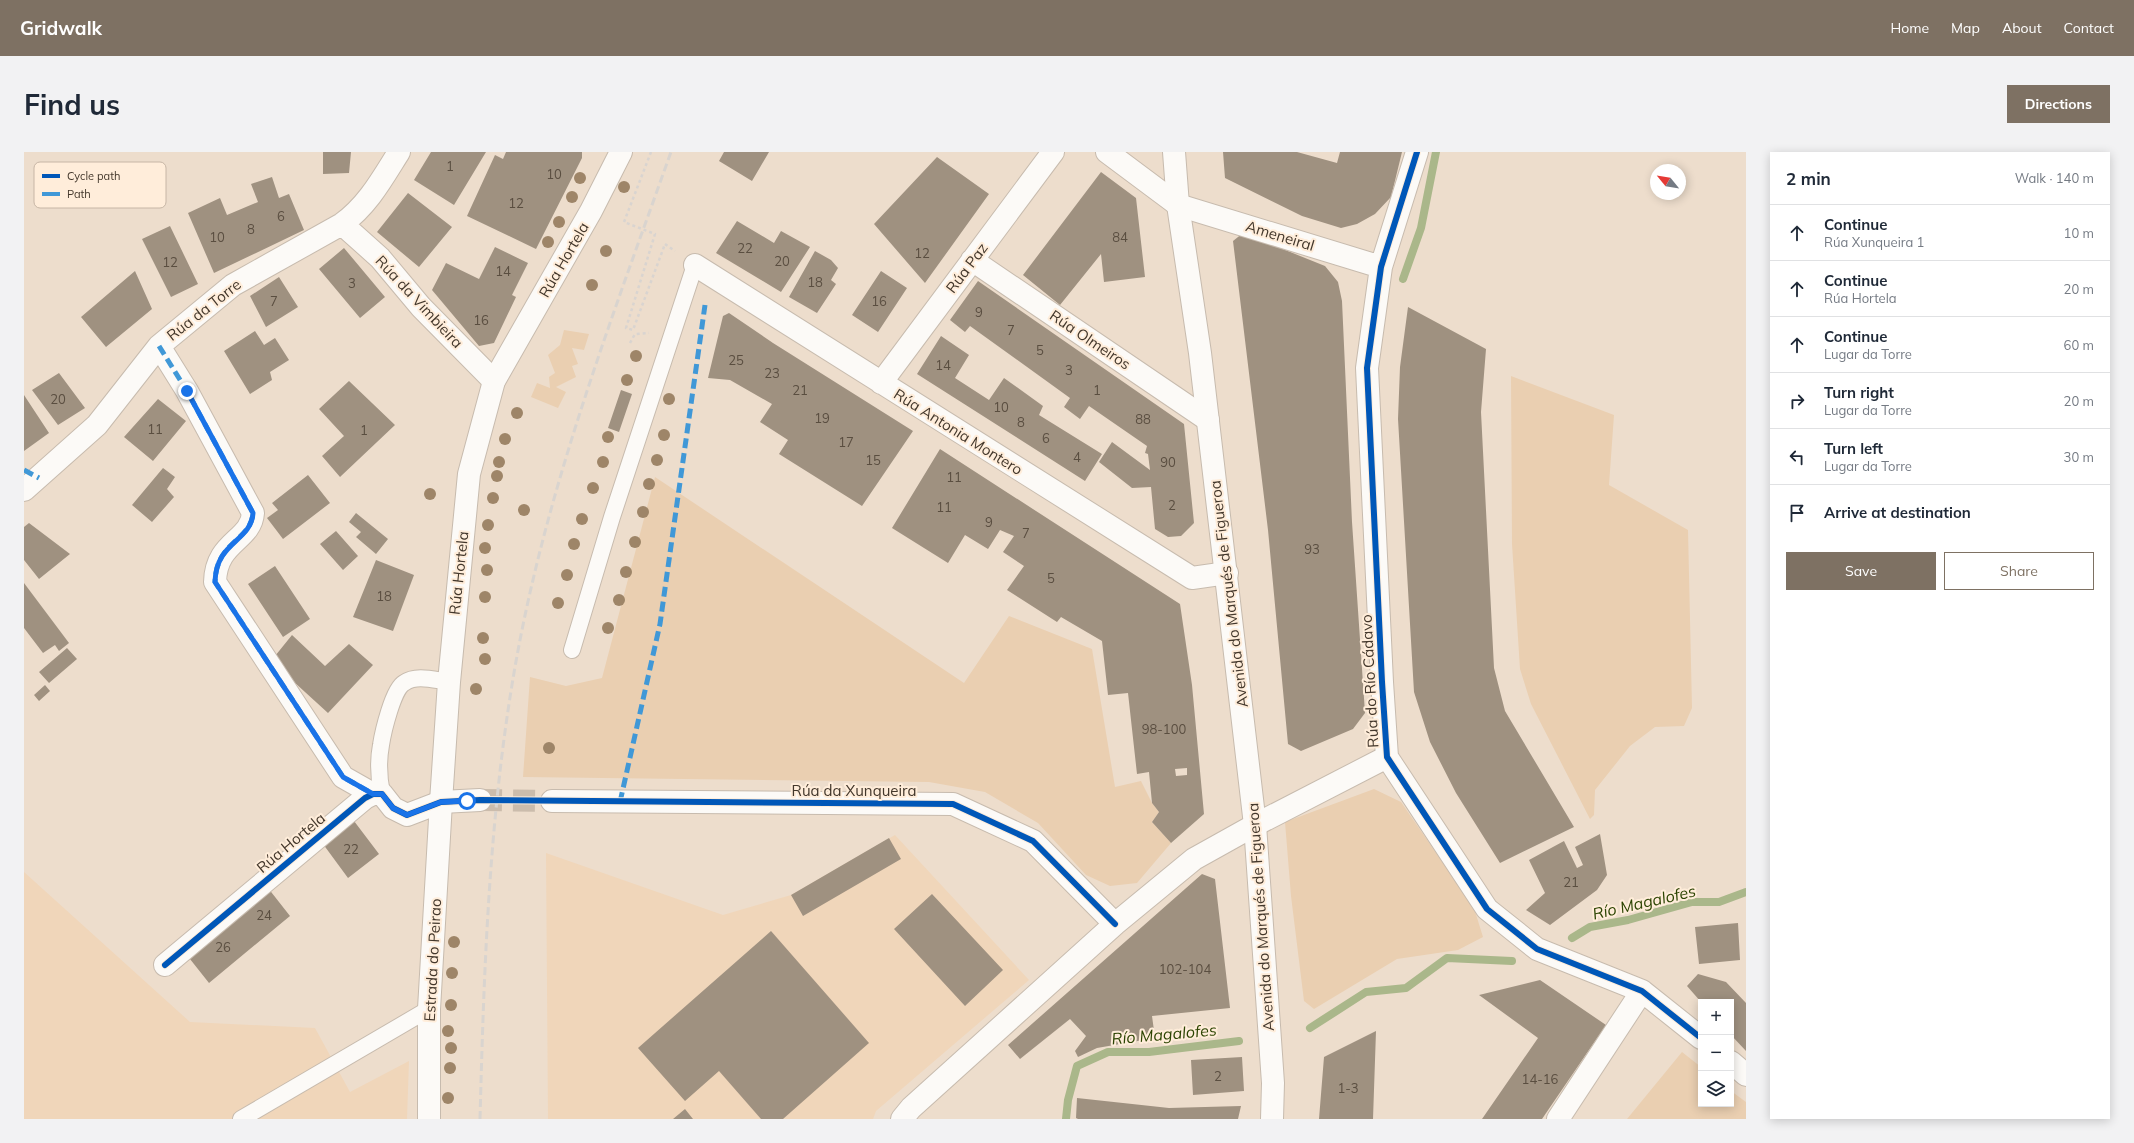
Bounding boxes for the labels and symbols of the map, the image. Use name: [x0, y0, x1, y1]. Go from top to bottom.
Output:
house number: 1: [446, 158, 454, 174]
legend: [34, 162, 166, 208]
north arrow: [1650, 164, 1686, 200]
house number: 10: [546, 166, 562, 182]
text: Cycle path: [67, 169, 120, 183]
text: Path: [67, 187, 91, 201]
house number: 12: [508, 195, 524, 211]
house number: 6: [277, 208, 285, 224]
street label: Ameneiral: [1244, 216, 1317, 255]
street label: Rúa Hortela: [534, 219, 593, 301]
house number: 8: [247, 221, 255, 237]
house number: 10: [209, 229, 225, 245]
house number: 84: [1112, 229, 1128, 245]
street label: Rúa Paz: [942, 239, 992, 297]
house number: 22: [737, 240, 753, 256]
house number: 12: [914, 245, 930, 261]
street label: Rúa da Vimbieira: [372, 251, 467, 352]
house number: 20: [774, 253, 790, 269]
house number: 12: [162, 254, 178, 270]
house number: 14: [495, 263, 511, 279]
house number: 18: [807, 274, 823, 290]
street label: Rúa da Torre: [163, 275, 245, 345]
house number: 3: [348, 275, 356, 291]
house number: 7: [270, 293, 278, 309]
house number: 16: [871, 293, 887, 309]
house number: 9: [975, 304, 983, 320]
street label: Rúa Olmeiros: [1046, 306, 1134, 374]
house number: 16: [473, 312, 489, 328]
house number: 7: [1007, 322, 1015, 338]
house number: 5: [1036, 342, 1044, 358]
house number: 25: [728, 352, 744, 368]
house number: 14: [935, 357, 951, 373]
house number: 3: [1065, 362, 1073, 378]
house number: 23: [764, 365, 780, 381]
route end: [178, 382, 196, 400]
house number: 21: [792, 382, 808, 398]
house number: 1: [1093, 382, 1101, 398]
street label: Rúa Antonia Montero: [890, 384, 1026, 479]
house number: 20: [50, 391, 66, 407]
house number: 10: [993, 399, 1009, 415]
house number: 19: [814, 410, 830, 426]
house number: 88: [1135, 411, 1151, 427]
house number: 8: [1017, 414, 1025, 430]
house number: 11: [147, 421, 163, 437]
house number: 1: [360, 422, 368, 438]
house number: 6: [1042, 430, 1050, 446]
house number: 17: [838, 434, 854, 450]
house number: 4: [1073, 449, 1081, 465]
house number: 15: [865, 452, 881, 468]
house number: 90: [1160, 454, 1176, 470]
house number: 11: [946, 469, 962, 485]
street label: Avenida do Marqués de Figueroa: [1205, 479, 1252, 709]
house number: 2: [1168, 497, 1176, 513]
house number: 11: [936, 499, 952, 515]
house number: 9: [985, 514, 993, 530]
house number: 7: [1022, 525, 1030, 541]
street label: Rúa Hortela: [445, 530, 472, 616]
house number: 93: [1304, 541, 1320, 557]
house number: 5: [1047, 570, 1055, 586]
house number: 18: [376, 588, 392, 604]
street label: Rúa do Río Cádavo: [1357, 614, 1382, 748]
house number: 98-100: [1142, 721, 1186, 737]
street label: Rúa da Xunqueira: [792, 781, 916, 800]
route start: [458, 792, 476, 810]
street label: Avenida do Marqués de Figueroa: [1243, 802, 1278, 1032]
street label: Rúa Hortela: [252, 808, 329, 877]
house number: 22: [343, 841, 359, 857]
house number: 21: [1563, 874, 1579, 890]
water label: Río Magalofes: [1590, 880, 1698, 924]
street label: Estrada do Peirao: [420, 898, 445, 1022]
house number: 24: [256, 907, 272, 923]
house number: 26: [215, 939, 231, 955]
house number: 102-104: [1159, 961, 1211, 977]
water label: Río Magalofes: [1111, 1019, 1217, 1049]
house number: 2: [1214, 1068, 1222, 1084]
house number: 14-16: [1522, 1071, 1559, 1087]
house number: 1-3: [1337, 1080, 1359, 1096]

